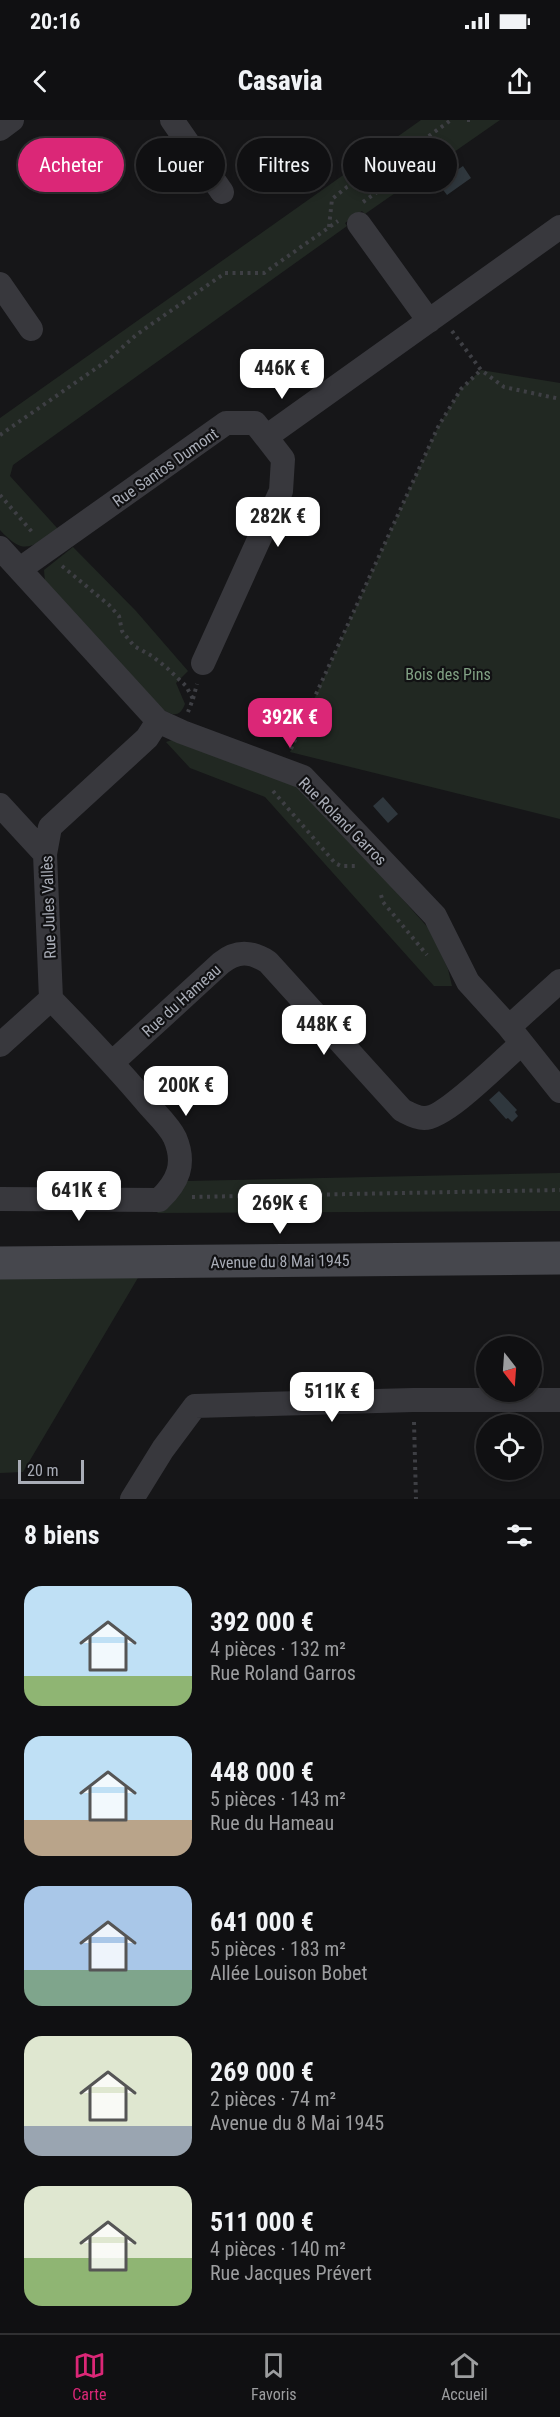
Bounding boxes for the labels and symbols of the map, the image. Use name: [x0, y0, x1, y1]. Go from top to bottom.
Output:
pin: 446K €: [233, 349, 331, 400]
street label: Rue Santos Dumont: [109, 424, 222, 511]
pin: 282K €: [229, 497, 327, 548]
park label: Bois des Pins: [405, 665, 491, 684]
pin: 392K €: [241, 698, 339, 749]
street label: Rue Roland Garros: [295, 773, 391, 869]
street label: Rue Jules Vallès: [37, 855, 60, 959]
street label: Rue du Hameau: [138, 960, 225, 1041]
pin: 448K €: [275, 1005, 373, 1056]
pin: 200K €: [137, 1066, 235, 1117]
pin: 641K €: [30, 1171, 128, 1222]
pin: 269K €: [231, 1184, 329, 1235]
street label: Avenue du 8 Mai 1945: [210, 1251, 350, 1272]
north arrow: [476, 1336, 542, 1402]
pin: 511K €: [283, 1372, 381, 1423]
scale bar: [18, 1457, 84, 1484]

